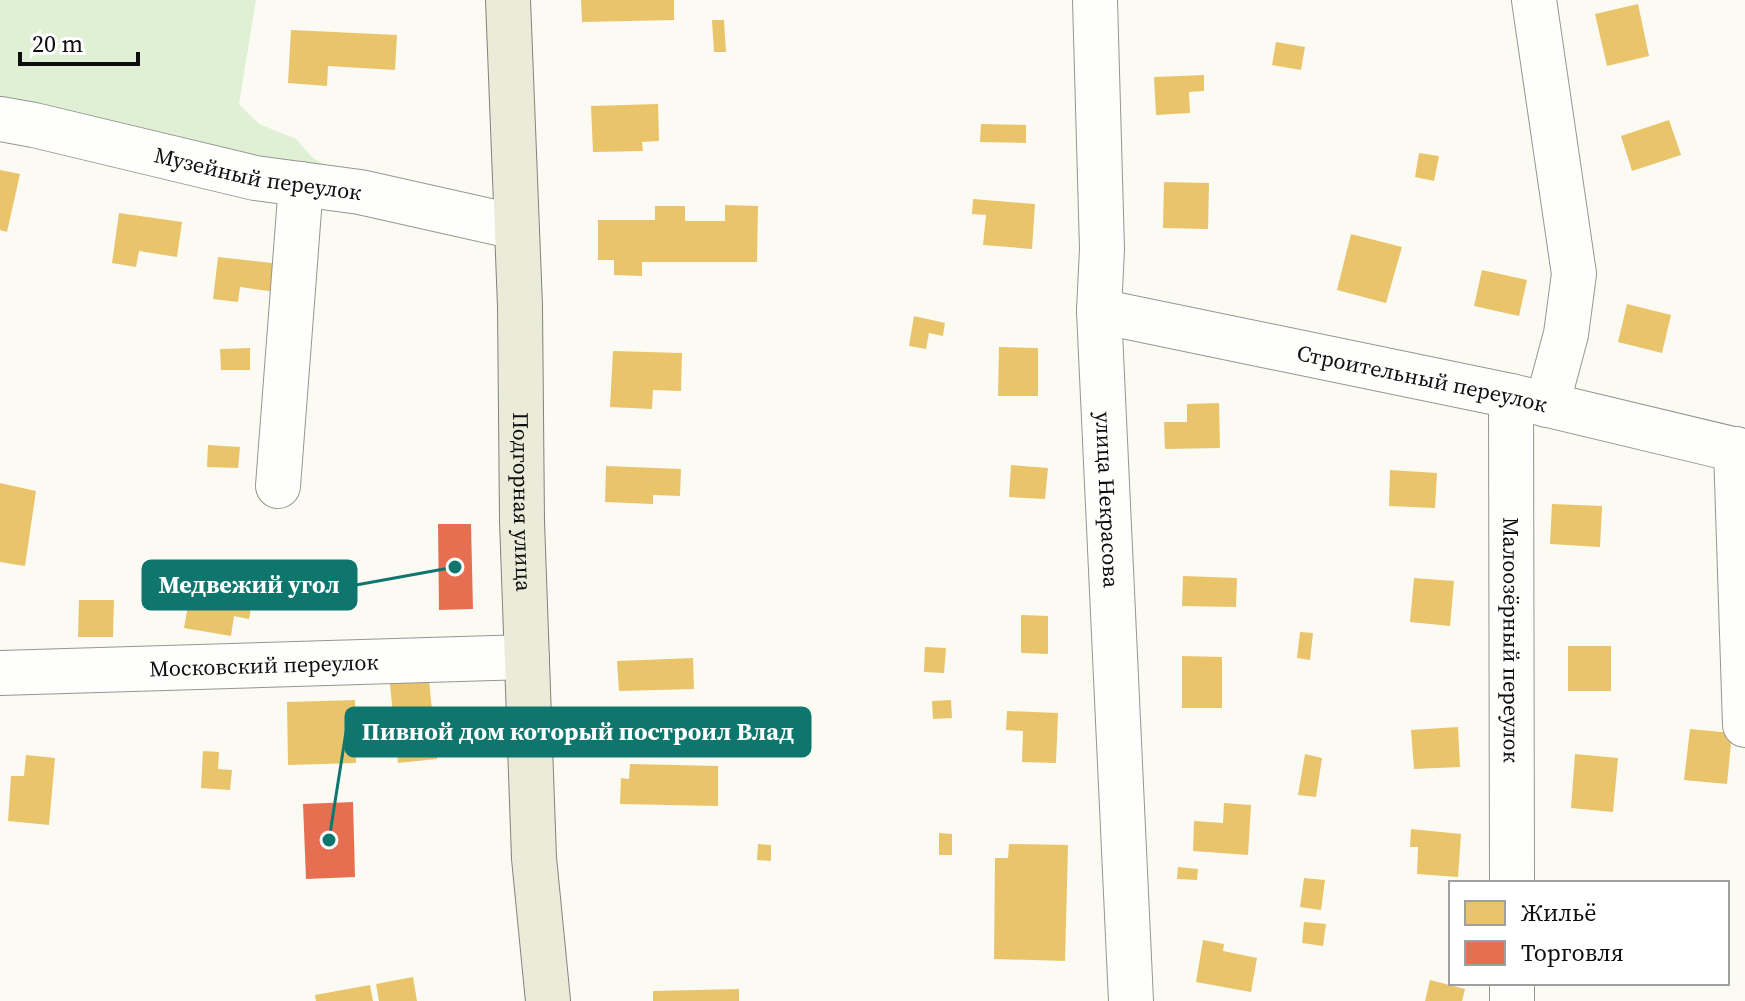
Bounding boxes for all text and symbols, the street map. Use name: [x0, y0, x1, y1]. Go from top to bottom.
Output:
scale bar: [20, 16, 138, 66]
text: 20 m: [32, 27, 83, 60]
street label: Музейный переулок: [151, 139, 363, 207]
street label: Строительный переулок: [1294, 337, 1550, 419]
street label: улица Некрасова: [1089, 411, 1127, 589]
street label: Подгорная улица: [506, 412, 540, 593]
street label: Малоозёрный переулок: [1496, 517, 1527, 763]
callout: Медвежий угол: [143, 561, 356, 609]
text: Медвежий угол: [158, 568, 340, 601]
street label: Московский переулок: [149, 647, 379, 683]
callout: Пивной дом который построил Влад: [346, 708, 810, 756]
text: Пивной дом который построил Влад: [362, 715, 794, 748]
legend: [1449, 881, 1729, 985]
text: Жильё: [1521, 896, 1596, 929]
text: Торговля: [1521, 936, 1624, 969]

